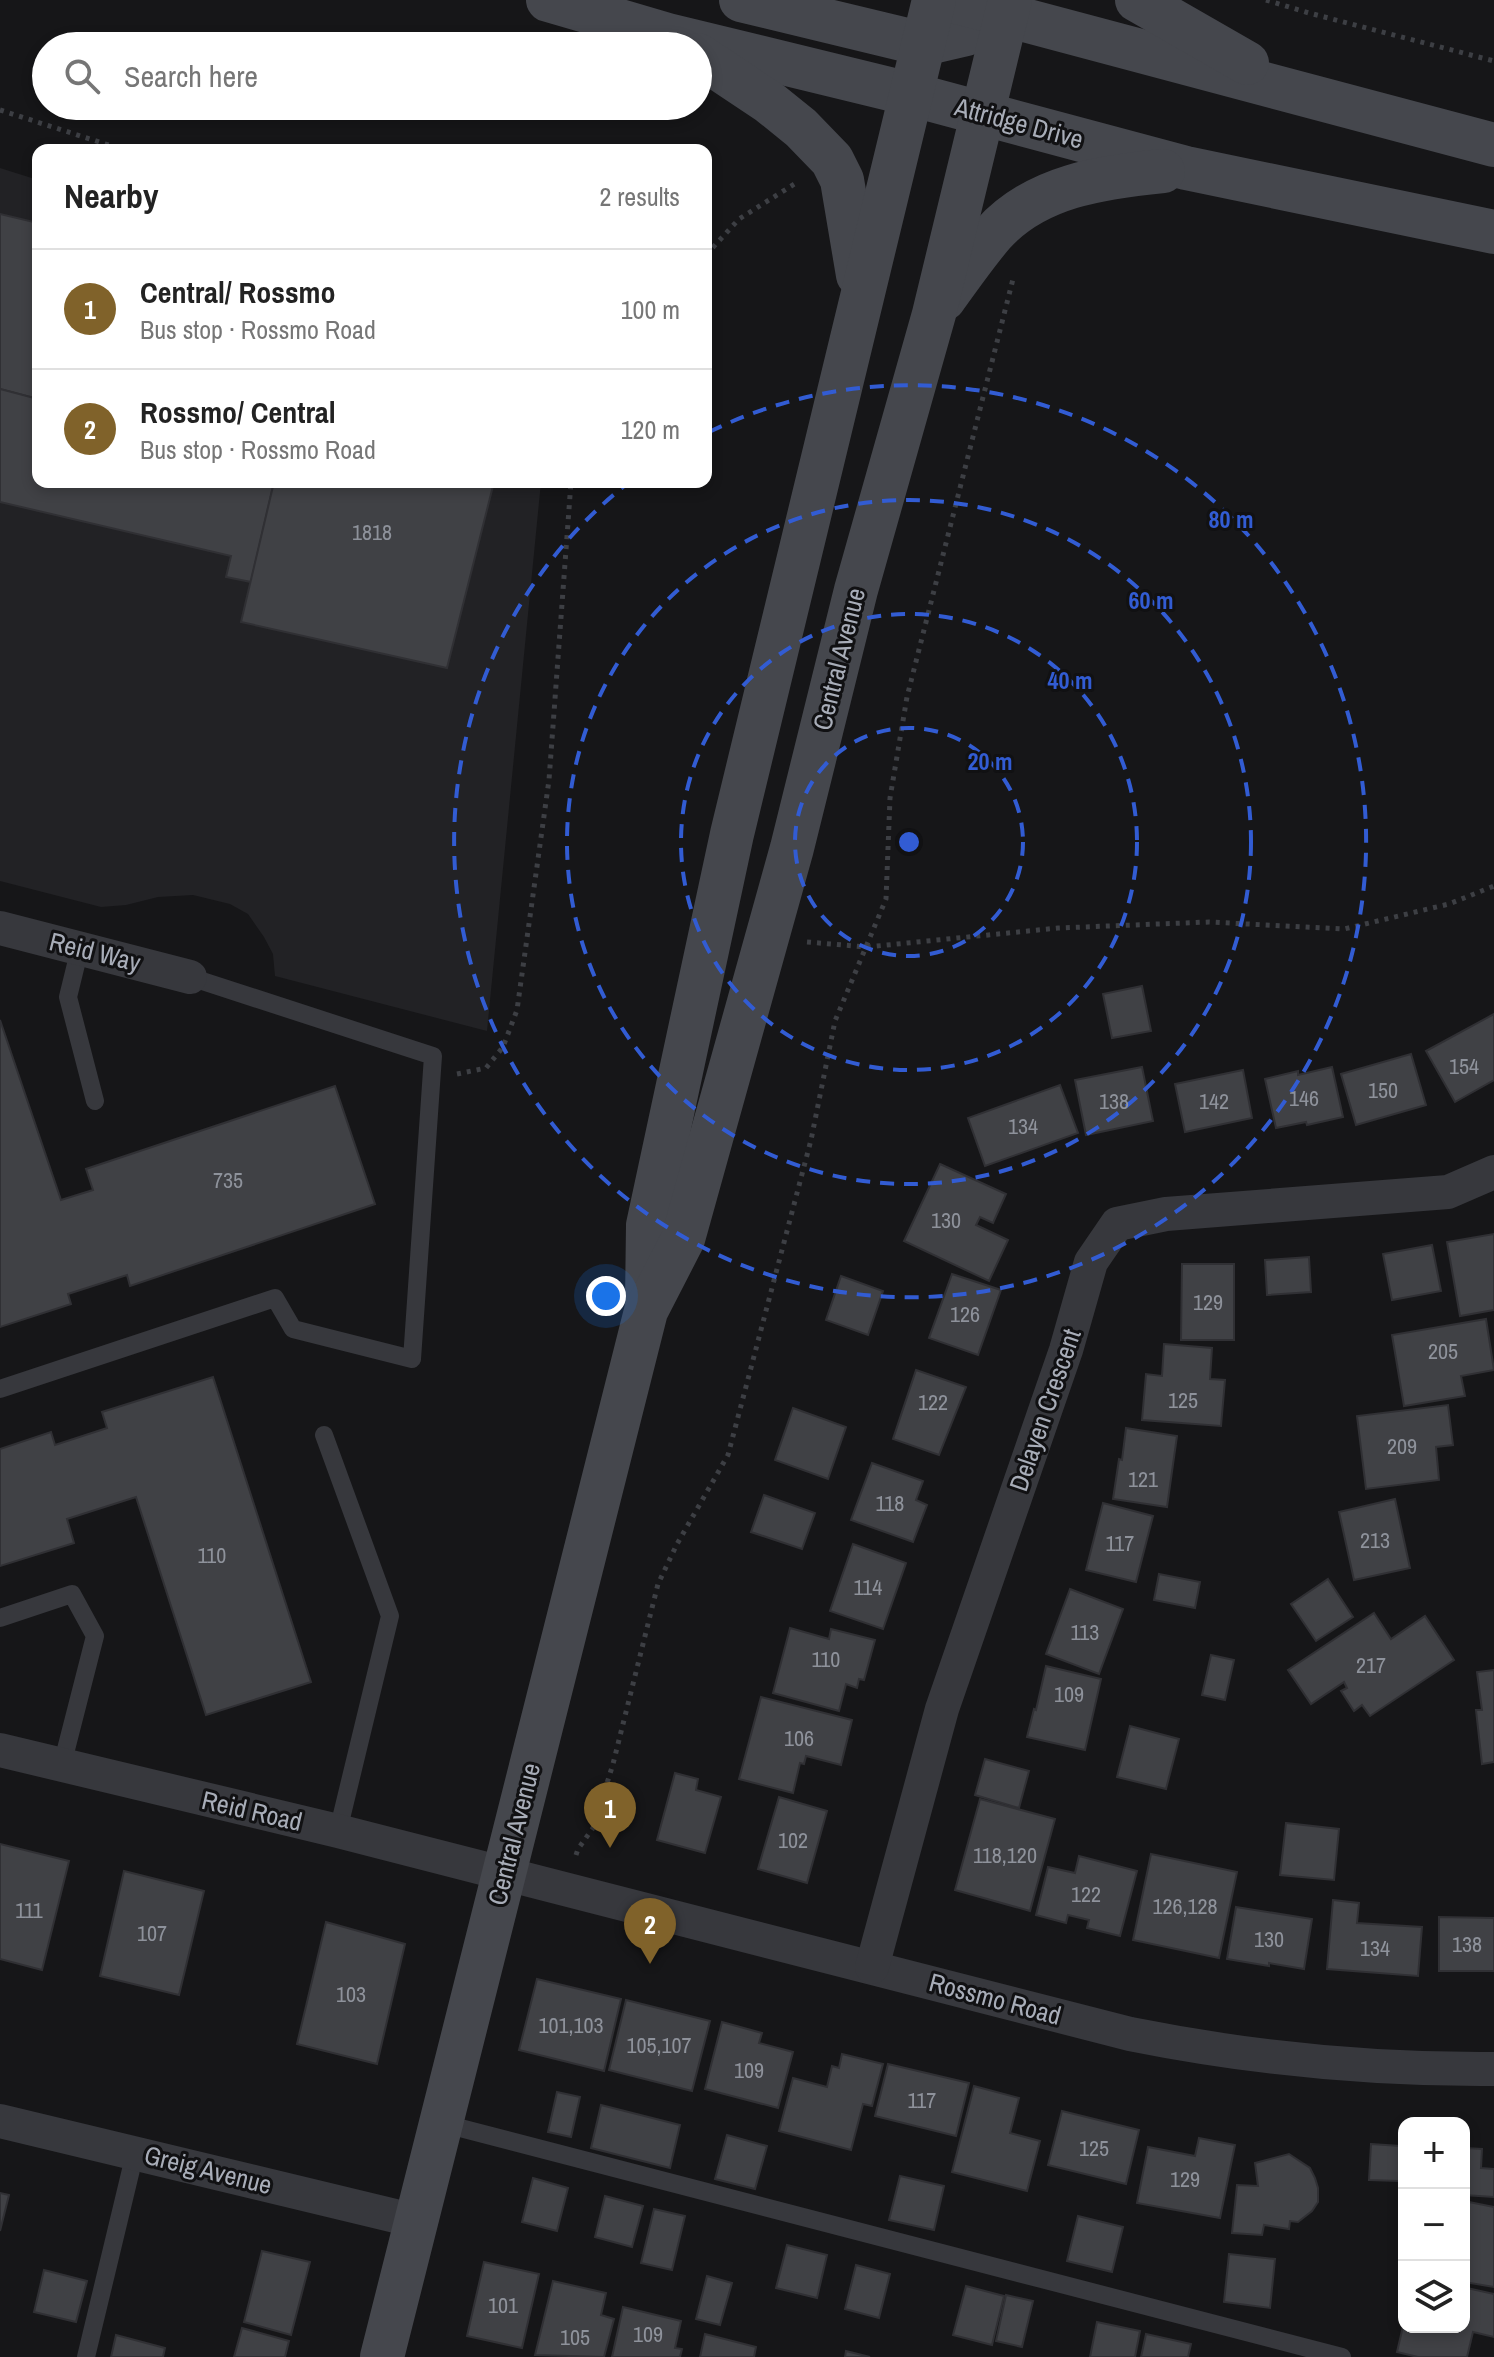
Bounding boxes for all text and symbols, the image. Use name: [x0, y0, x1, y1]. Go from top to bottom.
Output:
search box: [32, 32, 712, 120]
icon: search: [60, 54, 104, 98]
text: Search here: [124, 56, 258, 96]
street label: Attridge Drive: [950, 88, 1087, 156]
text: Nearby: [64, 173, 159, 219]
text: 2 results: [599, 179, 680, 214]
text: Central/ Rossmo: [140, 272, 335, 312]
text: 1: [84, 292, 96, 327]
text: 100 m: [621, 292, 680, 327]
text: Bus stop · Rossmo Road: [140, 312, 376, 347]
text: Rossmo/ Central: [140, 392, 335, 432]
text: 2: [84, 412, 96, 447]
text: 120 m: [621, 412, 680, 447]
text: Bus stop · Rossmo Road: [140, 432, 376, 467]
text: 80 m: [1209, 503, 1253, 535]
house number: 1818: [352, 517, 392, 547]
street label: Central Avenue: [804, 584, 873, 734]
text: 60 m: [1129, 584, 1173, 616]
text: 40 m: [1048, 664, 1092, 696]
text: 20 m: [968, 745, 1012, 777]
centre of rings: [895, 828, 923, 856]
street label: Reid Way: [46, 923, 145, 980]
house number: 154: [1449, 1051, 1479, 1081]
house number: 150: [1368, 1075, 1398, 1105]
house number: 146: [1289, 1083, 1319, 1113]
house number: 138: [1099, 1086, 1129, 1116]
house number: 142: [1199, 1086, 1229, 1116]
house number: 134: [1008, 1111, 1038, 1141]
house number: 735: [213, 1165, 243, 1195]
house number: 130: [931, 1205, 961, 1235]
your location: [586, 1276, 626, 1316]
house number: 129: [1193, 1287, 1223, 1317]
house number: 126: [950, 1299, 980, 1329]
street label: Delayen Crescent: [1000, 1324, 1089, 1496]
house number: 205: [1428, 1336, 1458, 1366]
house number: 125: [1168, 1385, 1198, 1415]
house number: 122: [918, 1387, 948, 1417]
house number: 209: [1387, 1431, 1417, 1461]
house number: 121: [1128, 1464, 1158, 1494]
house number: 118: [876, 1488, 904, 1518]
house number: 213: [1360, 1525, 1390, 1555]
house number: 117: [1106, 1528, 1134, 1558]
house number: 110: [198, 1540, 226, 1570]
house number: 114: [854, 1572, 882, 1602]
house number: 113: [1071, 1617, 1099, 1647]
house number: 110: [812, 1644, 840, 1674]
house number: 217: [1356, 1650, 1386, 1680]
house number: 109: [1054, 1679, 1084, 1709]
house number: 106: [784, 1723, 814, 1753]
street label: Central Avenue: [479, 1759, 548, 1909]
street label: Reid Road: [199, 1782, 306, 1839]
pin: 1: [584, 1782, 636, 1848]
house number: 102: [778, 1825, 808, 1855]
house number: 118,120: [973, 1840, 1037, 1870]
house number: 122: [1071, 1879, 1101, 1909]
house number: 126,128: [1152, 1891, 1218, 1921]
house number: 111: [15, 1895, 43, 1925]
pin: 2: [624, 1898, 676, 1964]
house number: 107: [137, 1918, 167, 1948]
house number: 130: [1254, 1924, 1284, 1954]
house number: 138: [1452, 1929, 1482, 1959]
house number: 134: [1360, 1933, 1390, 1963]
street label: Rossmo Road: [925, 1964, 1065, 2033]
house number: 103: [336, 1979, 366, 2009]
house number: 101,103: [538, 2010, 604, 2040]
house number: 105,107: [626, 2030, 692, 2060]
house number: 109: [734, 2055, 764, 2085]
house number: 117: [908, 2085, 936, 2115]
map controls: [1398, 2117, 1470, 2333]
button: +: [1398, 2117, 1470, 2189]
house number: 125: [1079, 2133, 1109, 2163]
street label: Greig Avenue: [141, 2137, 275, 2202]
house number: 129: [1170, 2164, 1200, 2194]
button: −: [1398, 2189, 1470, 2261]
button: layers: [1398, 2261, 1470, 2333]
house number: 101: [488, 2290, 518, 2320]
house number: 109: [633, 2319, 663, 2349]
house number: 105: [560, 2322, 590, 2352]

